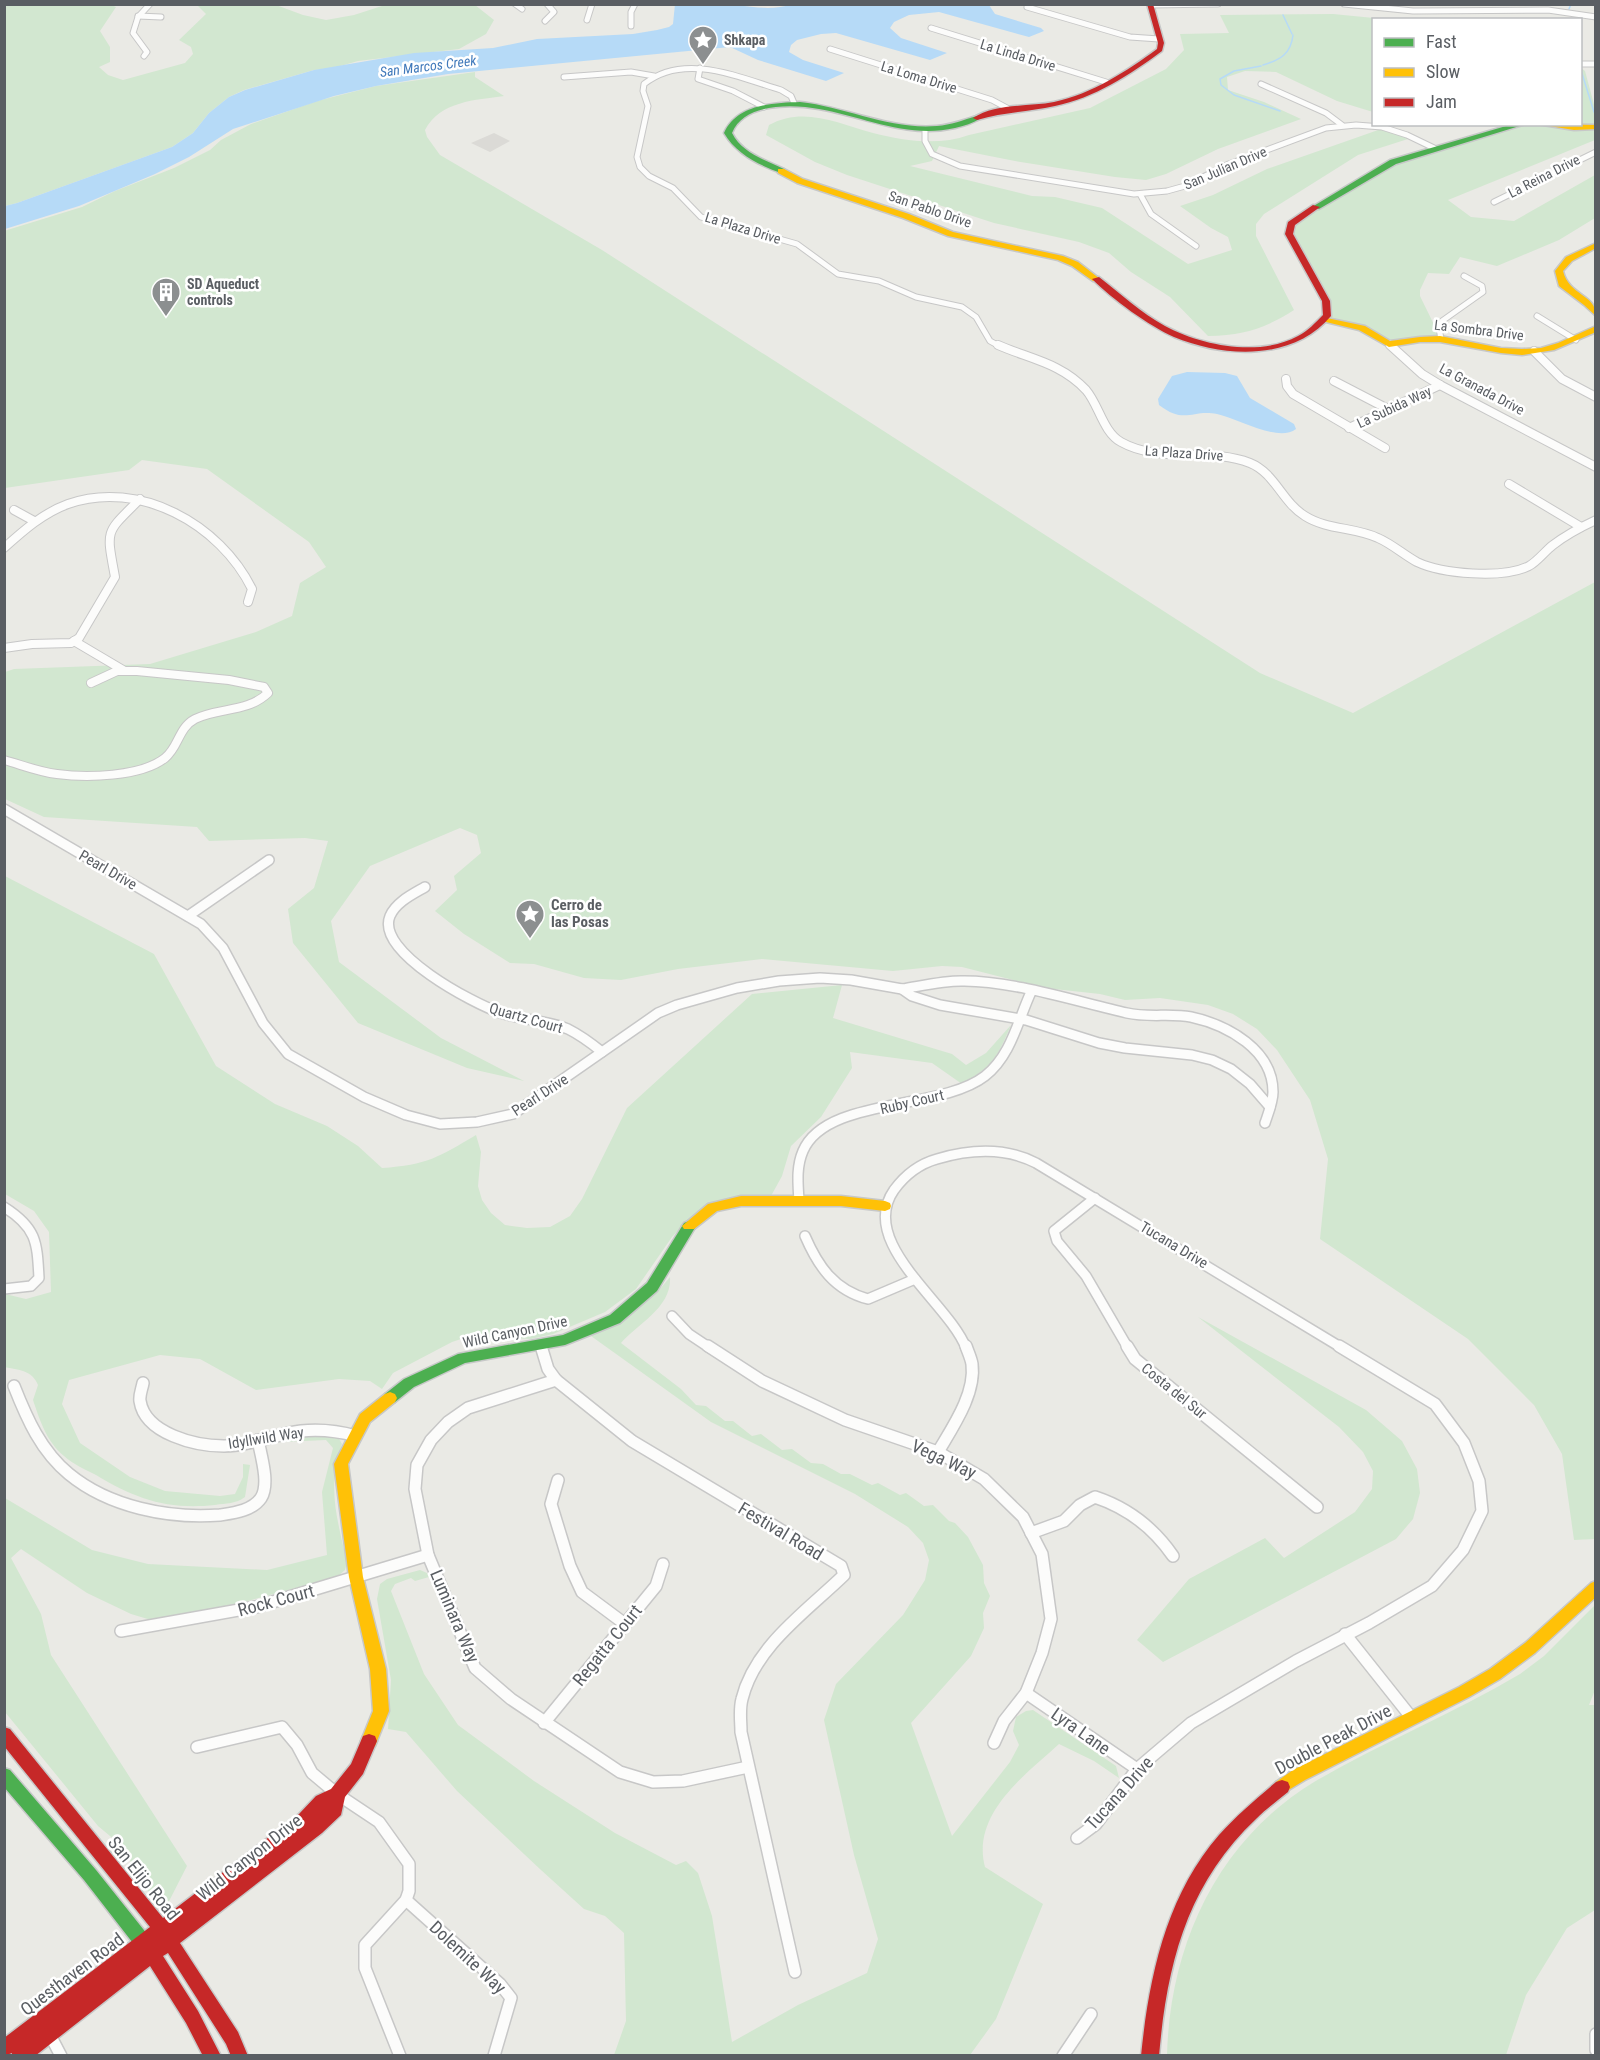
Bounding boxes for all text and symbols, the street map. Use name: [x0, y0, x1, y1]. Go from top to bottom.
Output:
legend: [1372, 18, 1582, 126]
place icon: Shkapa: [687, 24, 719, 66]
text: Fast: [1426, 31, 1457, 52]
place label: Shkapa: [724, 32, 766, 48]
street label: La Linda Drive: [978, 36, 1058, 74]
water label: San Marcos Creek: [379, 52, 478, 80]
street label: La Loma Drive: [879, 58, 959, 96]
text: Slow: [1426, 61, 1461, 82]
text: Jam: [1426, 91, 1457, 112]
street label: San Julian Drive: [1181, 143, 1269, 193]
street label: La Reina Drive: [1505, 151, 1583, 201]
street label: San Pablo Drive: [886, 187, 974, 231]
street label: La Plaza Drive: [703, 209, 783, 247]
building icon: SD Aqueduct controls: [150, 276, 182, 318]
place label: SD Aqueduct controls: [187, 276, 259, 308]
street label: La Sombra Drive: [1433, 317, 1525, 343]
street label: La Granada Drive: [1437, 360, 1528, 418]
street label: La Subida Way: [1354, 383, 1434, 431]
street label: La Plaza Drive: [1144, 442, 1224, 464]
street label: Pearl Drive: [76, 846, 140, 894]
place label: Cerro de las Posas: [551, 896, 609, 931]
place icon: Cerro de las Posas: [514, 898, 546, 940]
street label: Quartz Court: [487, 999, 565, 1037]
street label: Pearl Drive: [508, 1070, 572, 1120]
street label: Ruby Court: [878, 1086, 946, 1118]
street label: Tucana Drive: [1137, 1218, 1211, 1272]
street label: Wild Canyon Drive: [461, 1312, 569, 1352]
street label: Costa del Sur: [1138, 1359, 1211, 1423]
street label: Idyllwild Way: [227, 1423, 305, 1453]
street label: Vega Way: [908, 1435, 980, 1483]
street label: Festival Road: [735, 1497, 827, 1565]
street label: Luminara Way: [426, 1566, 484, 1666]
street label: Rock Court: [235, 1580, 317, 1620]
street label: Regatta Court: [568, 1600, 646, 1690]
street label: Double Peak Drive: [1271, 1700, 1395, 1778]
street label: Lyra Lane: [1047, 1703, 1115, 1759]
street label: Tucana Drive: [1081, 1752, 1157, 1834]
street label: Wild Canyon Drive: [192, 1809, 306, 1905]
street label: San Elijo Road: [104, 1832, 184, 1924]
street label: Dolemite Way: [425, 1916, 511, 1998]
street label: Questhaven Road: [16, 1928, 128, 2020]

